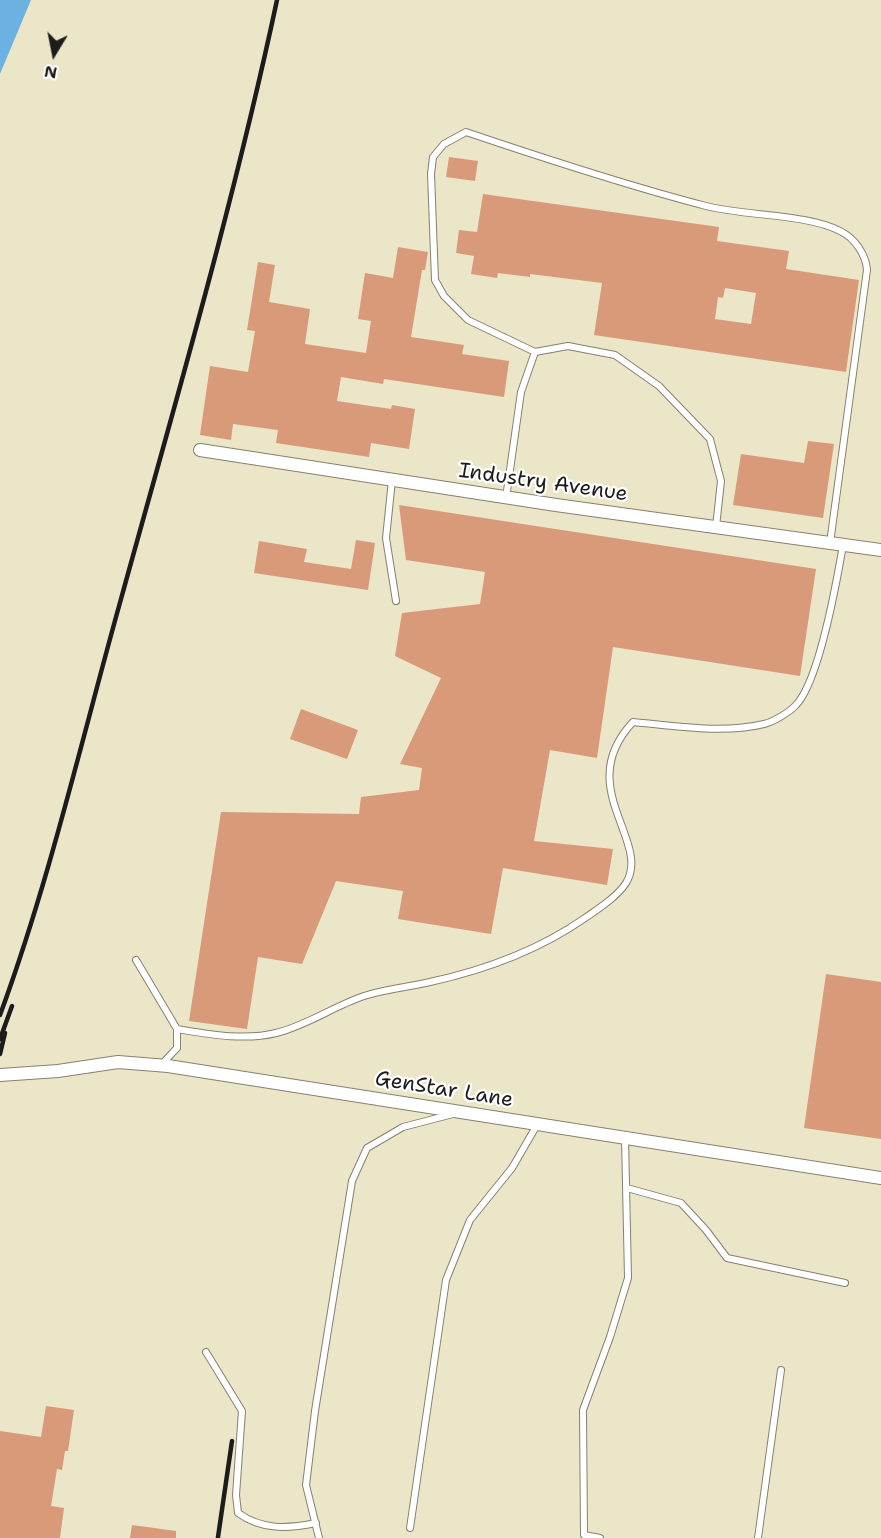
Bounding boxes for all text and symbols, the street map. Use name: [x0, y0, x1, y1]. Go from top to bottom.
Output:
north arrow: [24, 24, 84, 84]
text: N: [43, 61, 59, 84]
street label: Industry Avenue: [457, 459, 629, 507]
street label: GenStar Lane: [373, 1067, 515, 1113]

